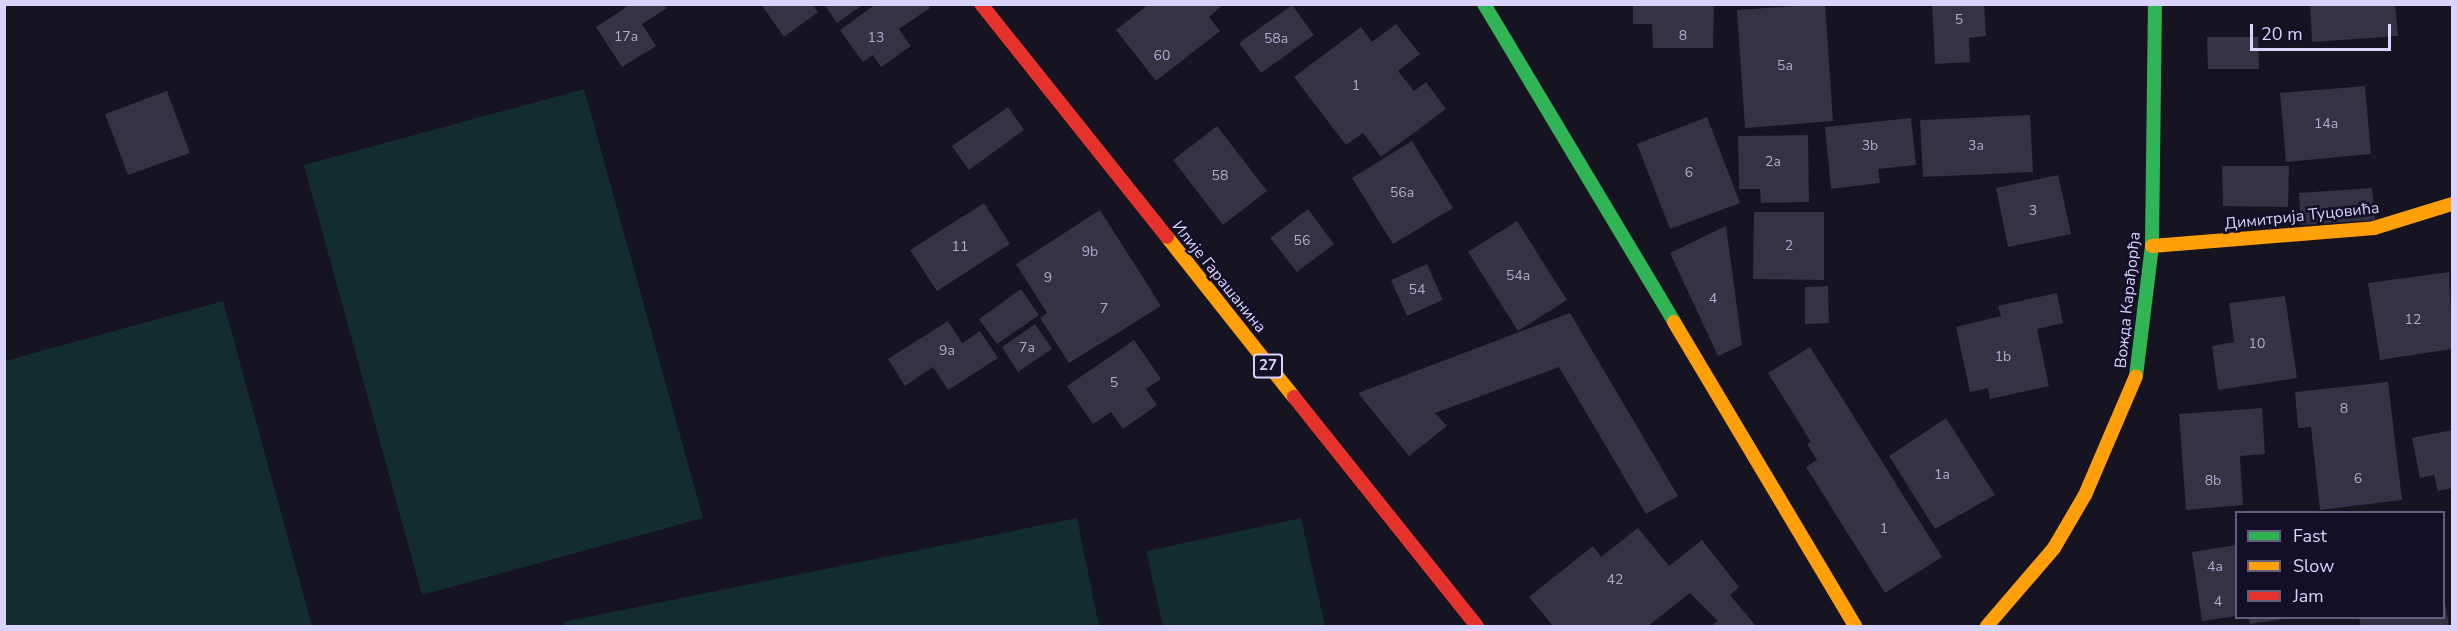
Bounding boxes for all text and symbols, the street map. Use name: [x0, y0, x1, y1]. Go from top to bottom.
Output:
house number: 5: [1955, 12, 1963, 28]
scale bar: [2253, 12, 2394, 50]
text: 20 m: [2261, 22, 2303, 46]
house number: 8: [1679, 28, 1687, 44]
house number: 17a: [614, 29, 638, 45]
house number: 13: [868, 30, 884, 46]
house number: 58a: [1264, 31, 1288, 47]
house number: 60: [1154, 48, 1170, 64]
house number: 5a: [1777, 58, 1793, 74]
house number: 1: [1352, 78, 1360, 94]
house number: 14a: [2314, 116, 2338, 132]
house number: 3b: [1862, 138, 1878, 154]
house number: 3a: [1968, 138, 1984, 154]
house number: 2a: [1765, 154, 1781, 170]
house number: 6: [1685, 165, 1693, 181]
house number: 58: [1212, 168, 1228, 184]
house number: 56a: [1390, 185, 1414, 201]
street label: Димитрија Туцовића: [2224, 198, 2380, 234]
house number: 3: [2029, 203, 2037, 219]
street label: Илије Гарашанина: [1168, 217, 1270, 337]
street label: Вожда Карађорђа: [2111, 231, 2145, 369]
house number: 56: [1294, 233, 1310, 249]
house number: 2: [1785, 238, 1793, 254]
house number: 11: [952, 239, 968, 255]
house number: 9b: [1082, 244, 1098, 260]
house number: 54a: [1506, 268, 1530, 284]
house number: 9: [1044, 270, 1052, 286]
house number: 54: [1409, 282, 1425, 298]
house number: 4: [1709, 291, 1717, 307]
house number: 7: [1100, 301, 1108, 317]
house number: 12: [2405, 312, 2421, 328]
house number: 10: [2249, 336, 2265, 352]
house number: 7a: [1019, 340, 1035, 356]
house number: 9a: [939, 343, 955, 359]
house number: 1b: [1995, 349, 2011, 365]
road number: 27: [1253, 354, 1283, 378]
house number: 5: [1110, 375, 1118, 391]
house number: 8: [2340, 401, 2348, 417]
house number: 1a: [1934, 467, 1950, 483]
house number: 6: [2354, 471, 2362, 487]
house number: 8b: [2205, 473, 2221, 489]
legend: [2235, 511, 2445, 619]
house number: 1: [1880, 521, 1888, 537]
text: Fast: [2293, 524, 2327, 548]
text: Slow: [2293, 554, 2334, 578]
house number: 4a: [2207, 559, 2223, 575]
house number: 42: [1607, 572, 1623, 588]
text: Jam: [2293, 584, 2324, 608]
house number: 4: [2214, 594, 2222, 610]

